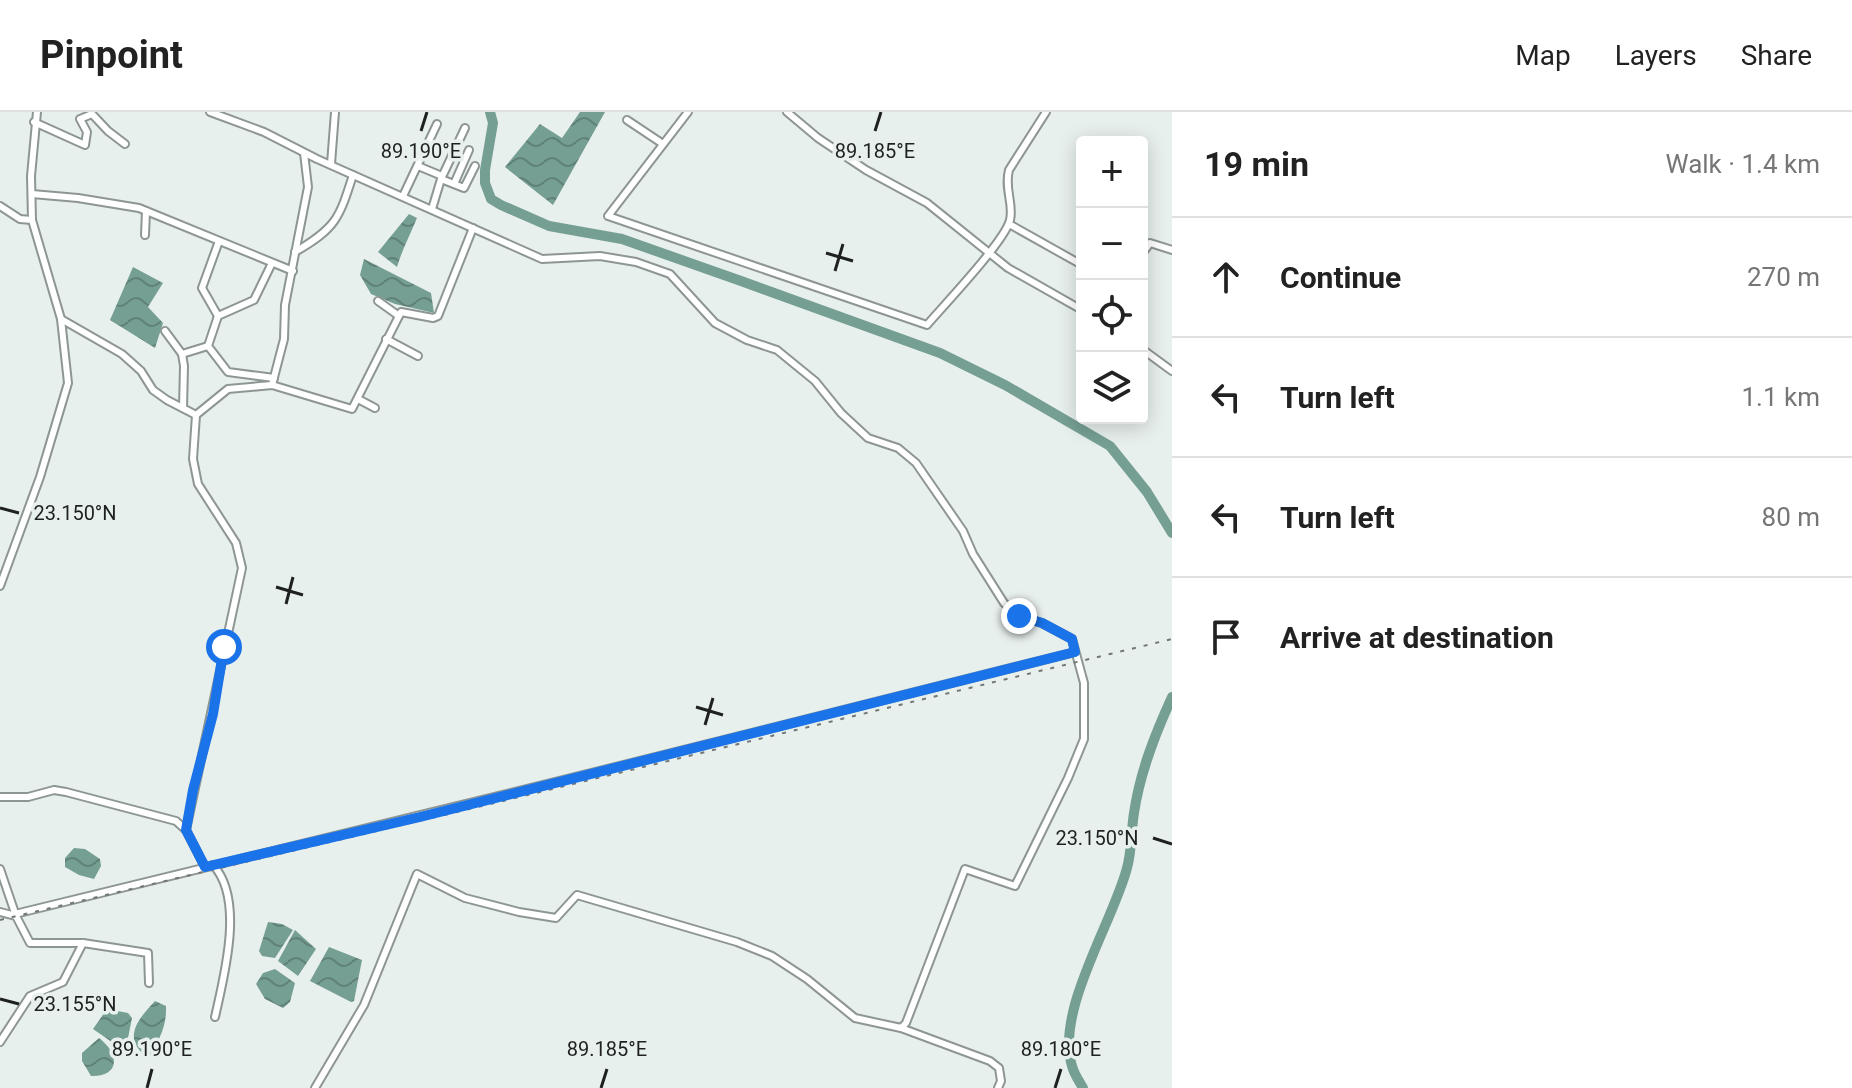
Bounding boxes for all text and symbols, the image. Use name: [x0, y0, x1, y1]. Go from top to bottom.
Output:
text: Pinpoint: [40, 33, 183, 77]
text: Map: [1515, 39, 1571, 72]
text: Layers: [1615, 39, 1697, 72]
text: Share: [1741, 39, 1812, 72]
map controls: [1076, 136, 1148, 424]
button: +: [1076, 136, 1148, 208]
text: 89.190°E: [381, 139, 461, 163]
text: 89.185°E: [835, 139, 915, 163]
text: 19 min: [1204, 144, 1309, 184]
text: Walk · 1.4 km: [1666, 149, 1820, 179]
button: −: [1076, 208, 1148, 280]
icon: ahead: [1204, 255, 1248, 299]
text: Continue: [1280, 260, 1401, 295]
text: 270 m: [1747, 262, 1820, 292]
button: locate: [1076, 280, 1148, 352]
button: layers: [1076, 352, 1148, 424]
icon: left: [1204, 375, 1248, 419]
text: Turn left: [1280, 380, 1395, 415]
text: 1.1 km: [1741, 382, 1820, 412]
icon: left: [1204, 495, 1248, 539]
text: Turn left: [1280, 500, 1395, 535]
text: 23.150°N: [33, 501, 117, 525]
text: 80 m: [1762, 502, 1820, 532]
route end: [1001, 598, 1037, 634]
icon: arrive: [1204, 615, 1248, 659]
text: Arrive at destination: [1280, 620, 1554, 655]
route start: [206, 629, 242, 665]
text: 23.150°N: [1055, 826, 1139, 850]
text: 23.155°N: [33, 992, 117, 1016]
text: 89.190°E: [112, 1037, 192, 1061]
text: 89.185°E: [567, 1037, 647, 1061]
text: 89.180°E: [1021, 1037, 1101, 1061]

